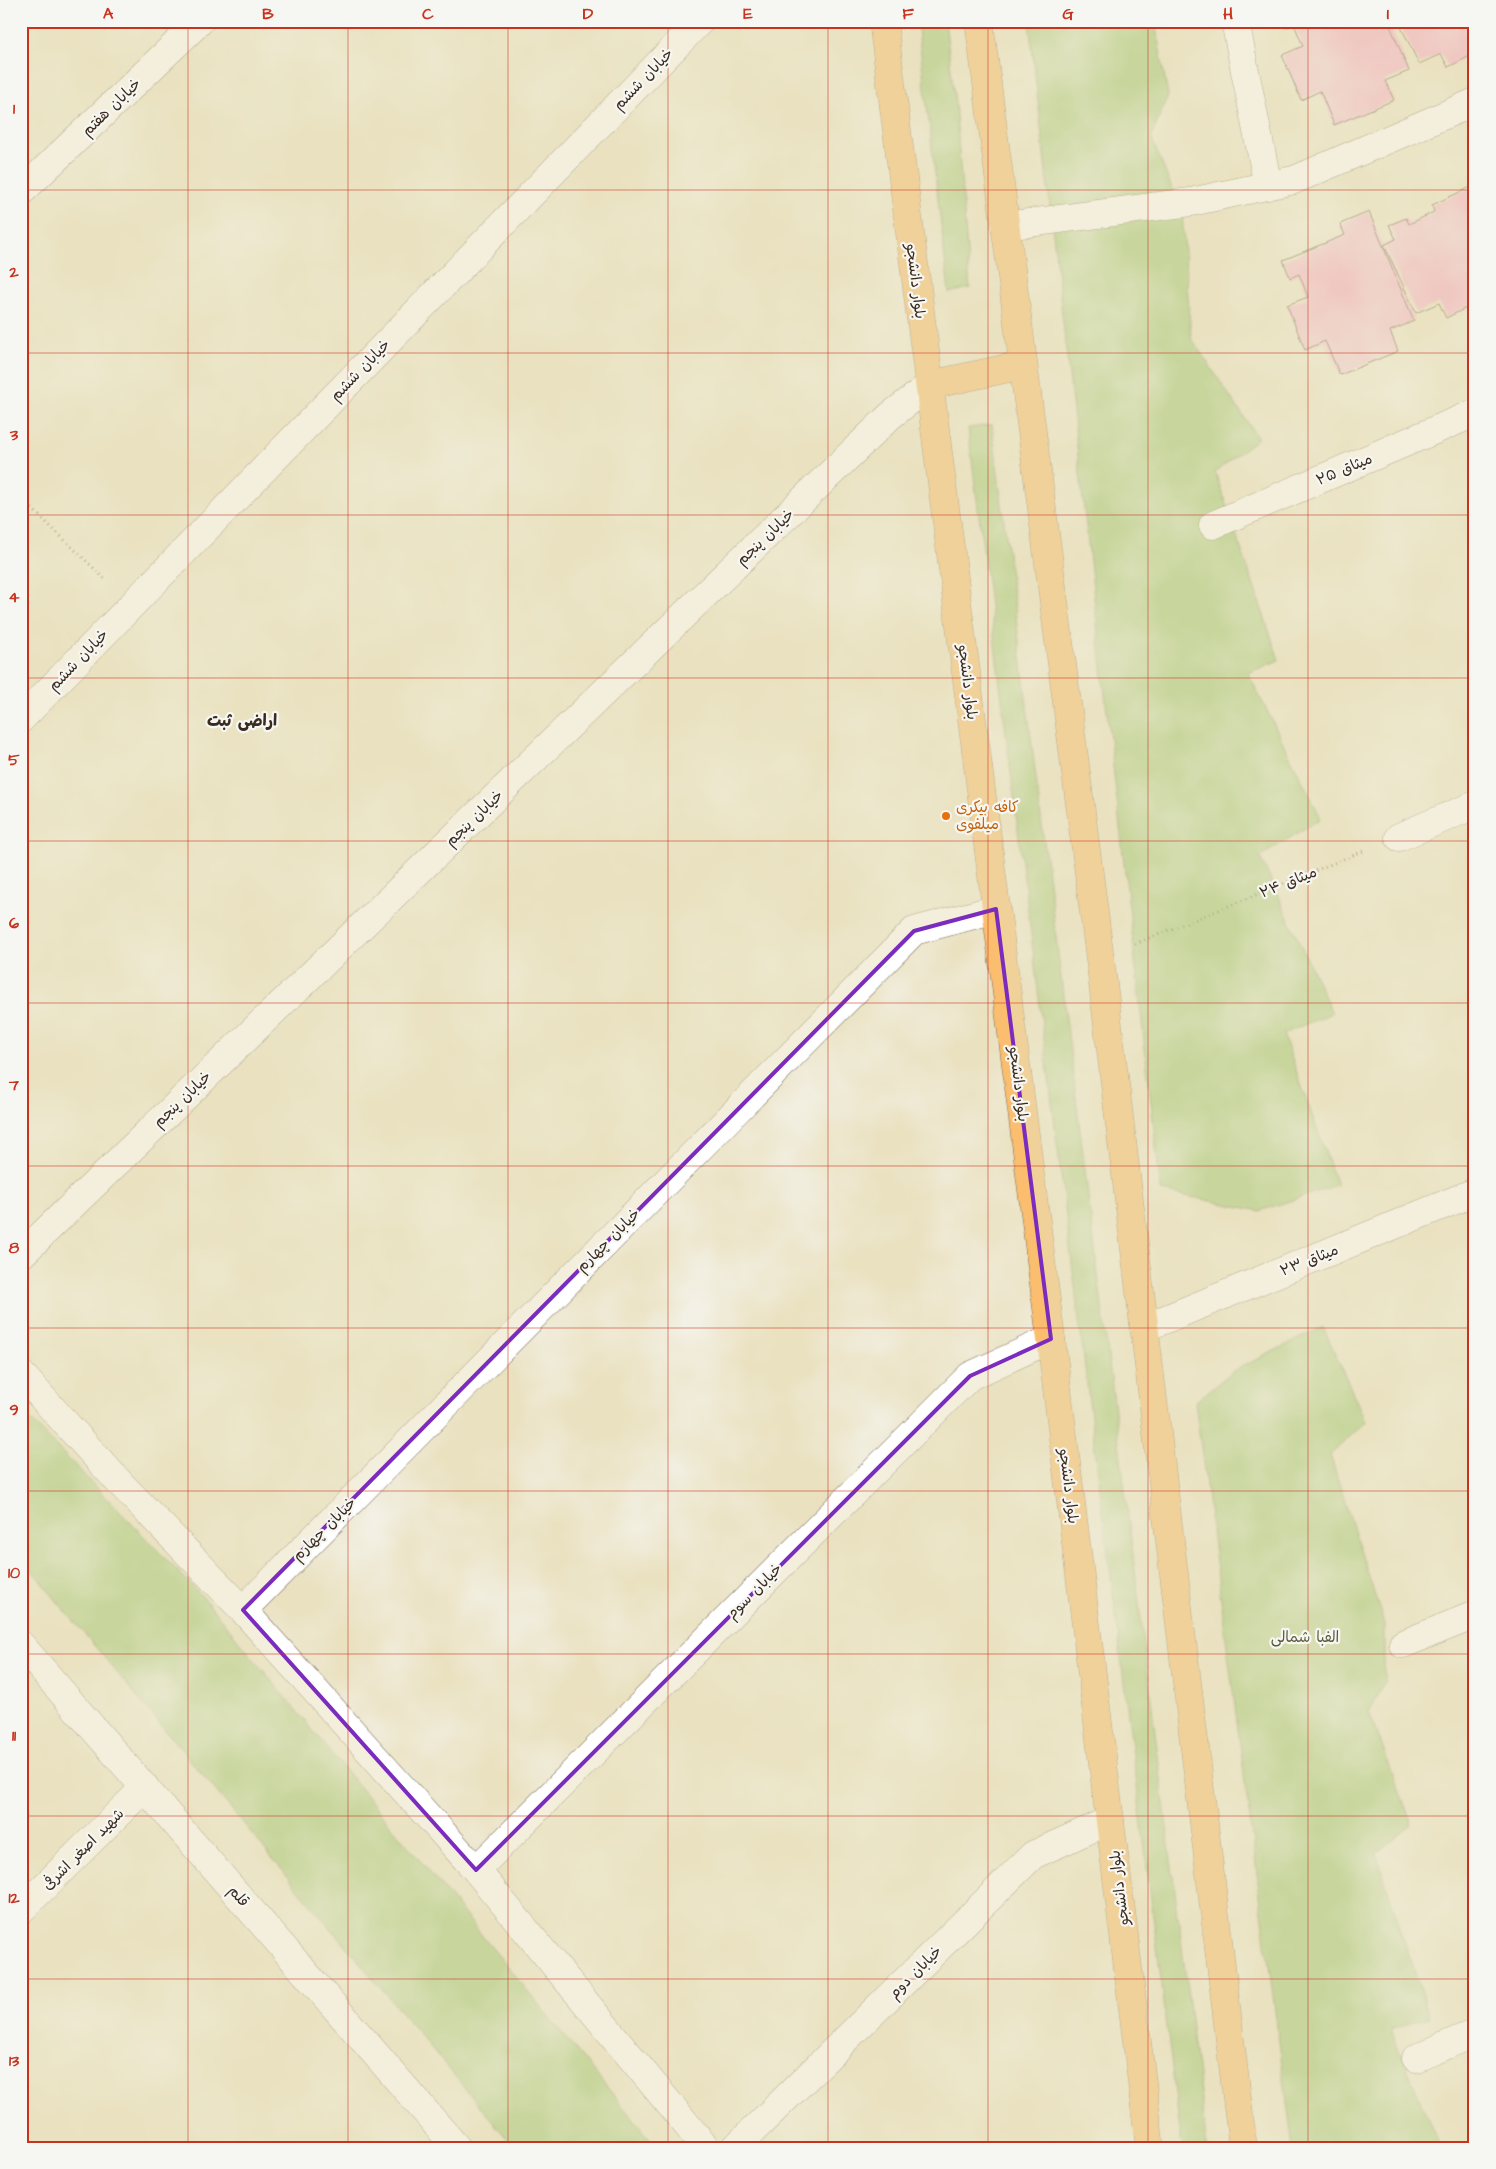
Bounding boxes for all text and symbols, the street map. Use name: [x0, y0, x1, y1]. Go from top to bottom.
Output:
text: A: [103, 3, 114, 25]
text: B: [262, 3, 274, 25]
text: C: [422, 3, 434, 25]
text: D: [583, 3, 594, 25]
text: E: [743, 3, 753, 25]
text: F: [902, 3, 914, 25]
text: G: [1062, 3, 1074, 25]
text: H: [1223, 3, 1233, 25]
text: I: [1387, 3, 1389, 25]
street label: خیابان ششم: [609, 44, 679, 116]
street label: خیابان هفتم: [77, 74, 146, 142]
text: 1: [13, 98, 16, 120]
street label: بلوار دانشجو: [900, 241, 931, 320]
text: 2: [8, 261, 19, 283]
street label: خیابان ششم: [326, 335, 396, 407]
text: 3: [9, 424, 19, 446]
street label: میثاق ۲۵: [1313, 448, 1376, 491]
street label: خیابان پنجم: [732, 504, 800, 571]
text: 4: [9, 586, 20, 608]
street label: خیابان ششم: [44, 625, 114, 697]
street label: بلوار دانشجو: [952, 642, 983, 721]
district label: اراضی ثبت: [207, 710, 277, 732]
text: 5: [8, 749, 20, 771]
street label: خیابان پنجم: [441, 785, 509, 852]
place label: کافه بیکری میلفوی: [956, 797, 1019, 835]
marker: کافه بیکری میلفوی: [940, 810, 952, 822]
street label: میثاق ۲۴: [1256, 861, 1320, 903]
text: 6: [9, 912, 19, 934]
street label: بلوار دانشجو: [1003, 1044, 1034, 1123]
street label: خیابان پنجم: [149, 1066, 217, 1133]
text: 7: [8, 1074, 19, 1096]
street label: خیابان چهارم: [572, 1204, 645, 1277]
text: 8: [9, 1237, 20, 1259]
street label: میثاق ۲۳: [1277, 1239, 1342, 1282]
text: 9: [9, 1399, 19, 1421]
street label: بلوار دانشجو: [1053, 1446, 1084, 1525]
street label: خیابان چهارم: [288, 1493, 361, 1566]
street label: خیابان سوم: [722, 1559, 788, 1625]
text: 10: [8, 1562, 20, 1584]
park label: الفبا شمالی: [1271, 1627, 1339, 1648]
text: 11: [12, 1725, 17, 1747]
street label: شهید اصغر اشرفی: [38, 1804, 129, 1895]
street label: بلوار دانشجو: [1104, 1849, 1135, 1928]
street label: قلم: [223, 1881, 254, 1912]
text: 12: [8, 1887, 20, 1909]
street label: خیابان دوم: [884, 1941, 947, 2004]
text: 13: [9, 2050, 20, 2072]

